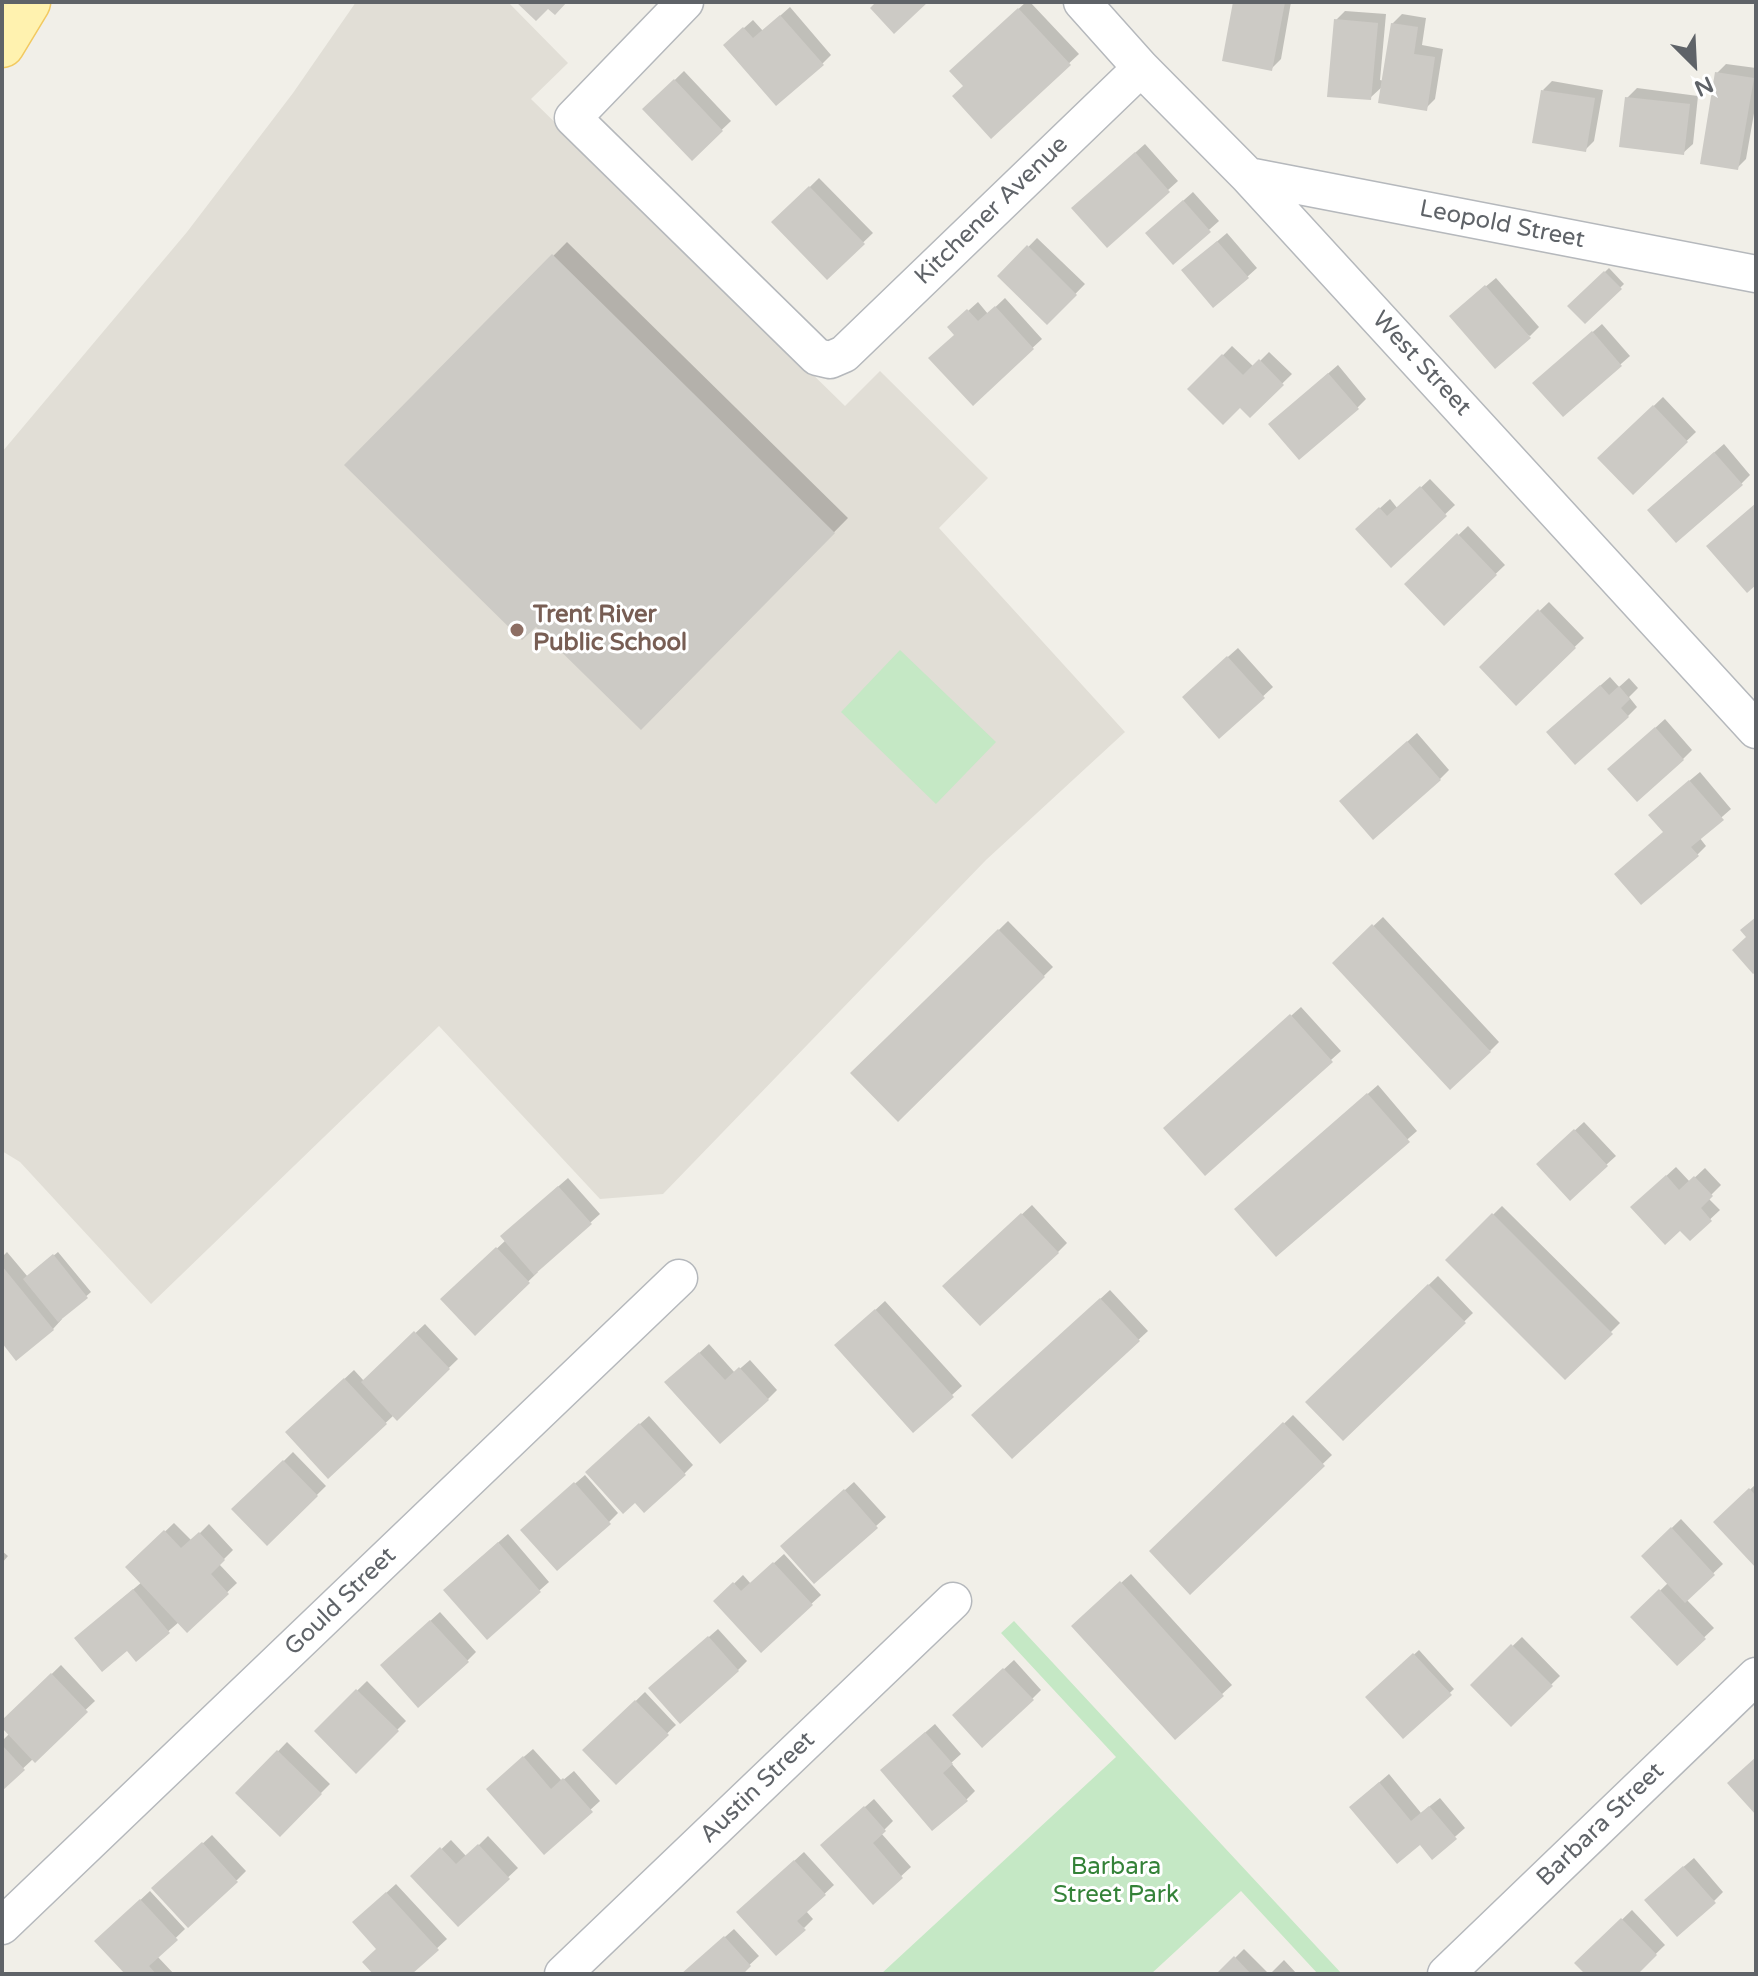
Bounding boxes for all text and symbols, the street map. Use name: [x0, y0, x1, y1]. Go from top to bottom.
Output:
north arrow: [1654, 24, 1734, 104]
text: N: [1690, 70, 1717, 101]
street label: Kitchener Avenue: [909, 131, 1075, 291]
street label: Leopold Street: [1417, 195, 1587, 255]
street label: West Street: [1365, 306, 1477, 422]
place label: Trent River Public School: [533, 602, 687, 658]
marker: Trent River Public School: [508, 621, 526, 639]
street label: Gould Street: [279, 1542, 403, 1662]
street label: Austin Street: [695, 1726, 821, 1850]
street label: Barbara Street: [1531, 1757, 1671, 1893]
park label: Barbara Street Park: [1053, 1854, 1179, 1910]

